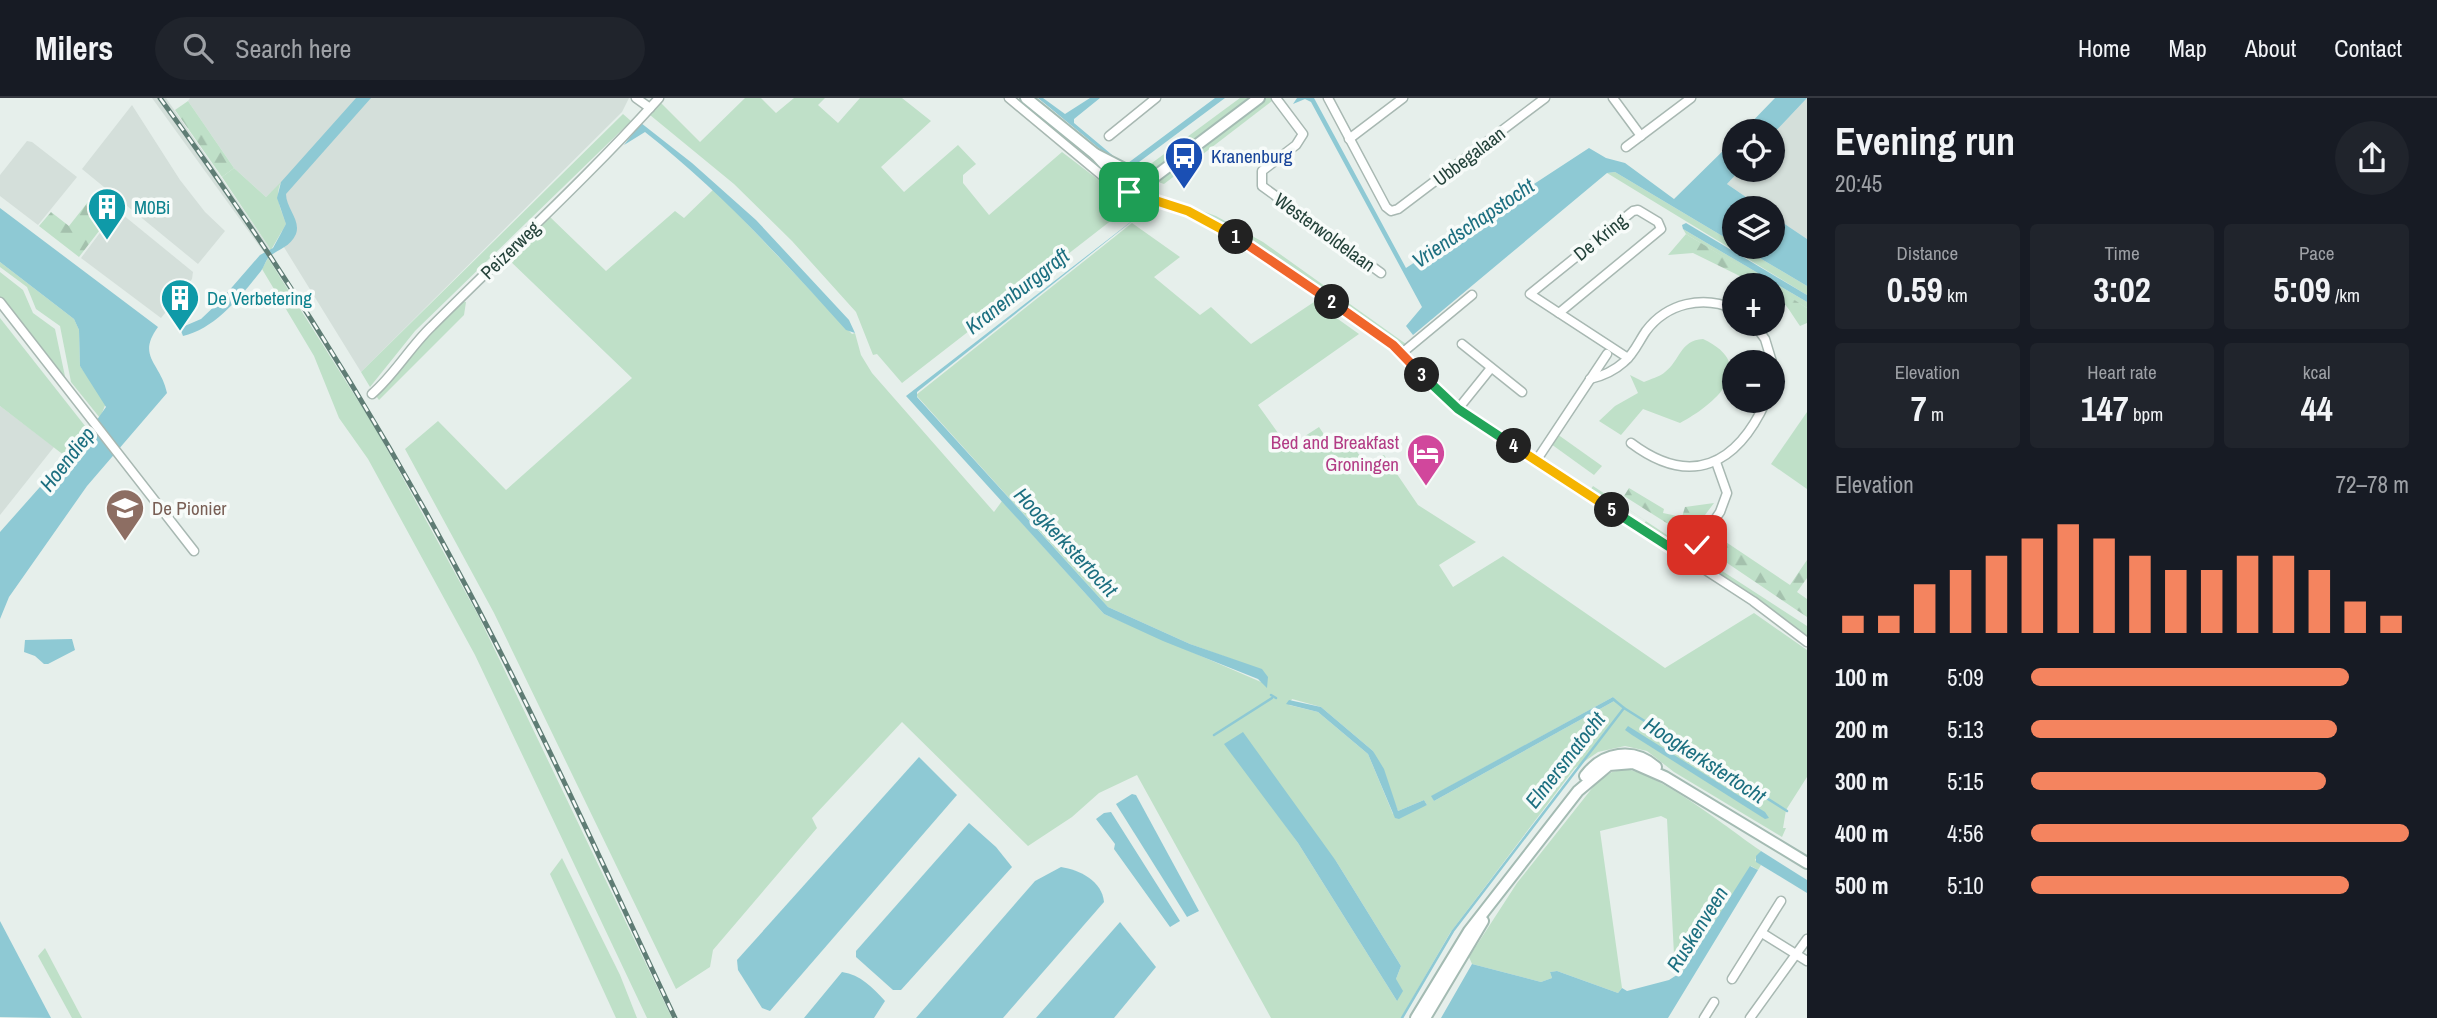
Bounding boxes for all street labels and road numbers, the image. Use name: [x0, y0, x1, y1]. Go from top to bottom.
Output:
street label: Ubbegalaan: [1428, 120, 1510, 192]
street label: Westerwoldelaan: [1269, 186, 1381, 278]
street label: De Kring: [1568, 207, 1632, 266]
street label: Peizerweg: [474, 215, 546, 285]

